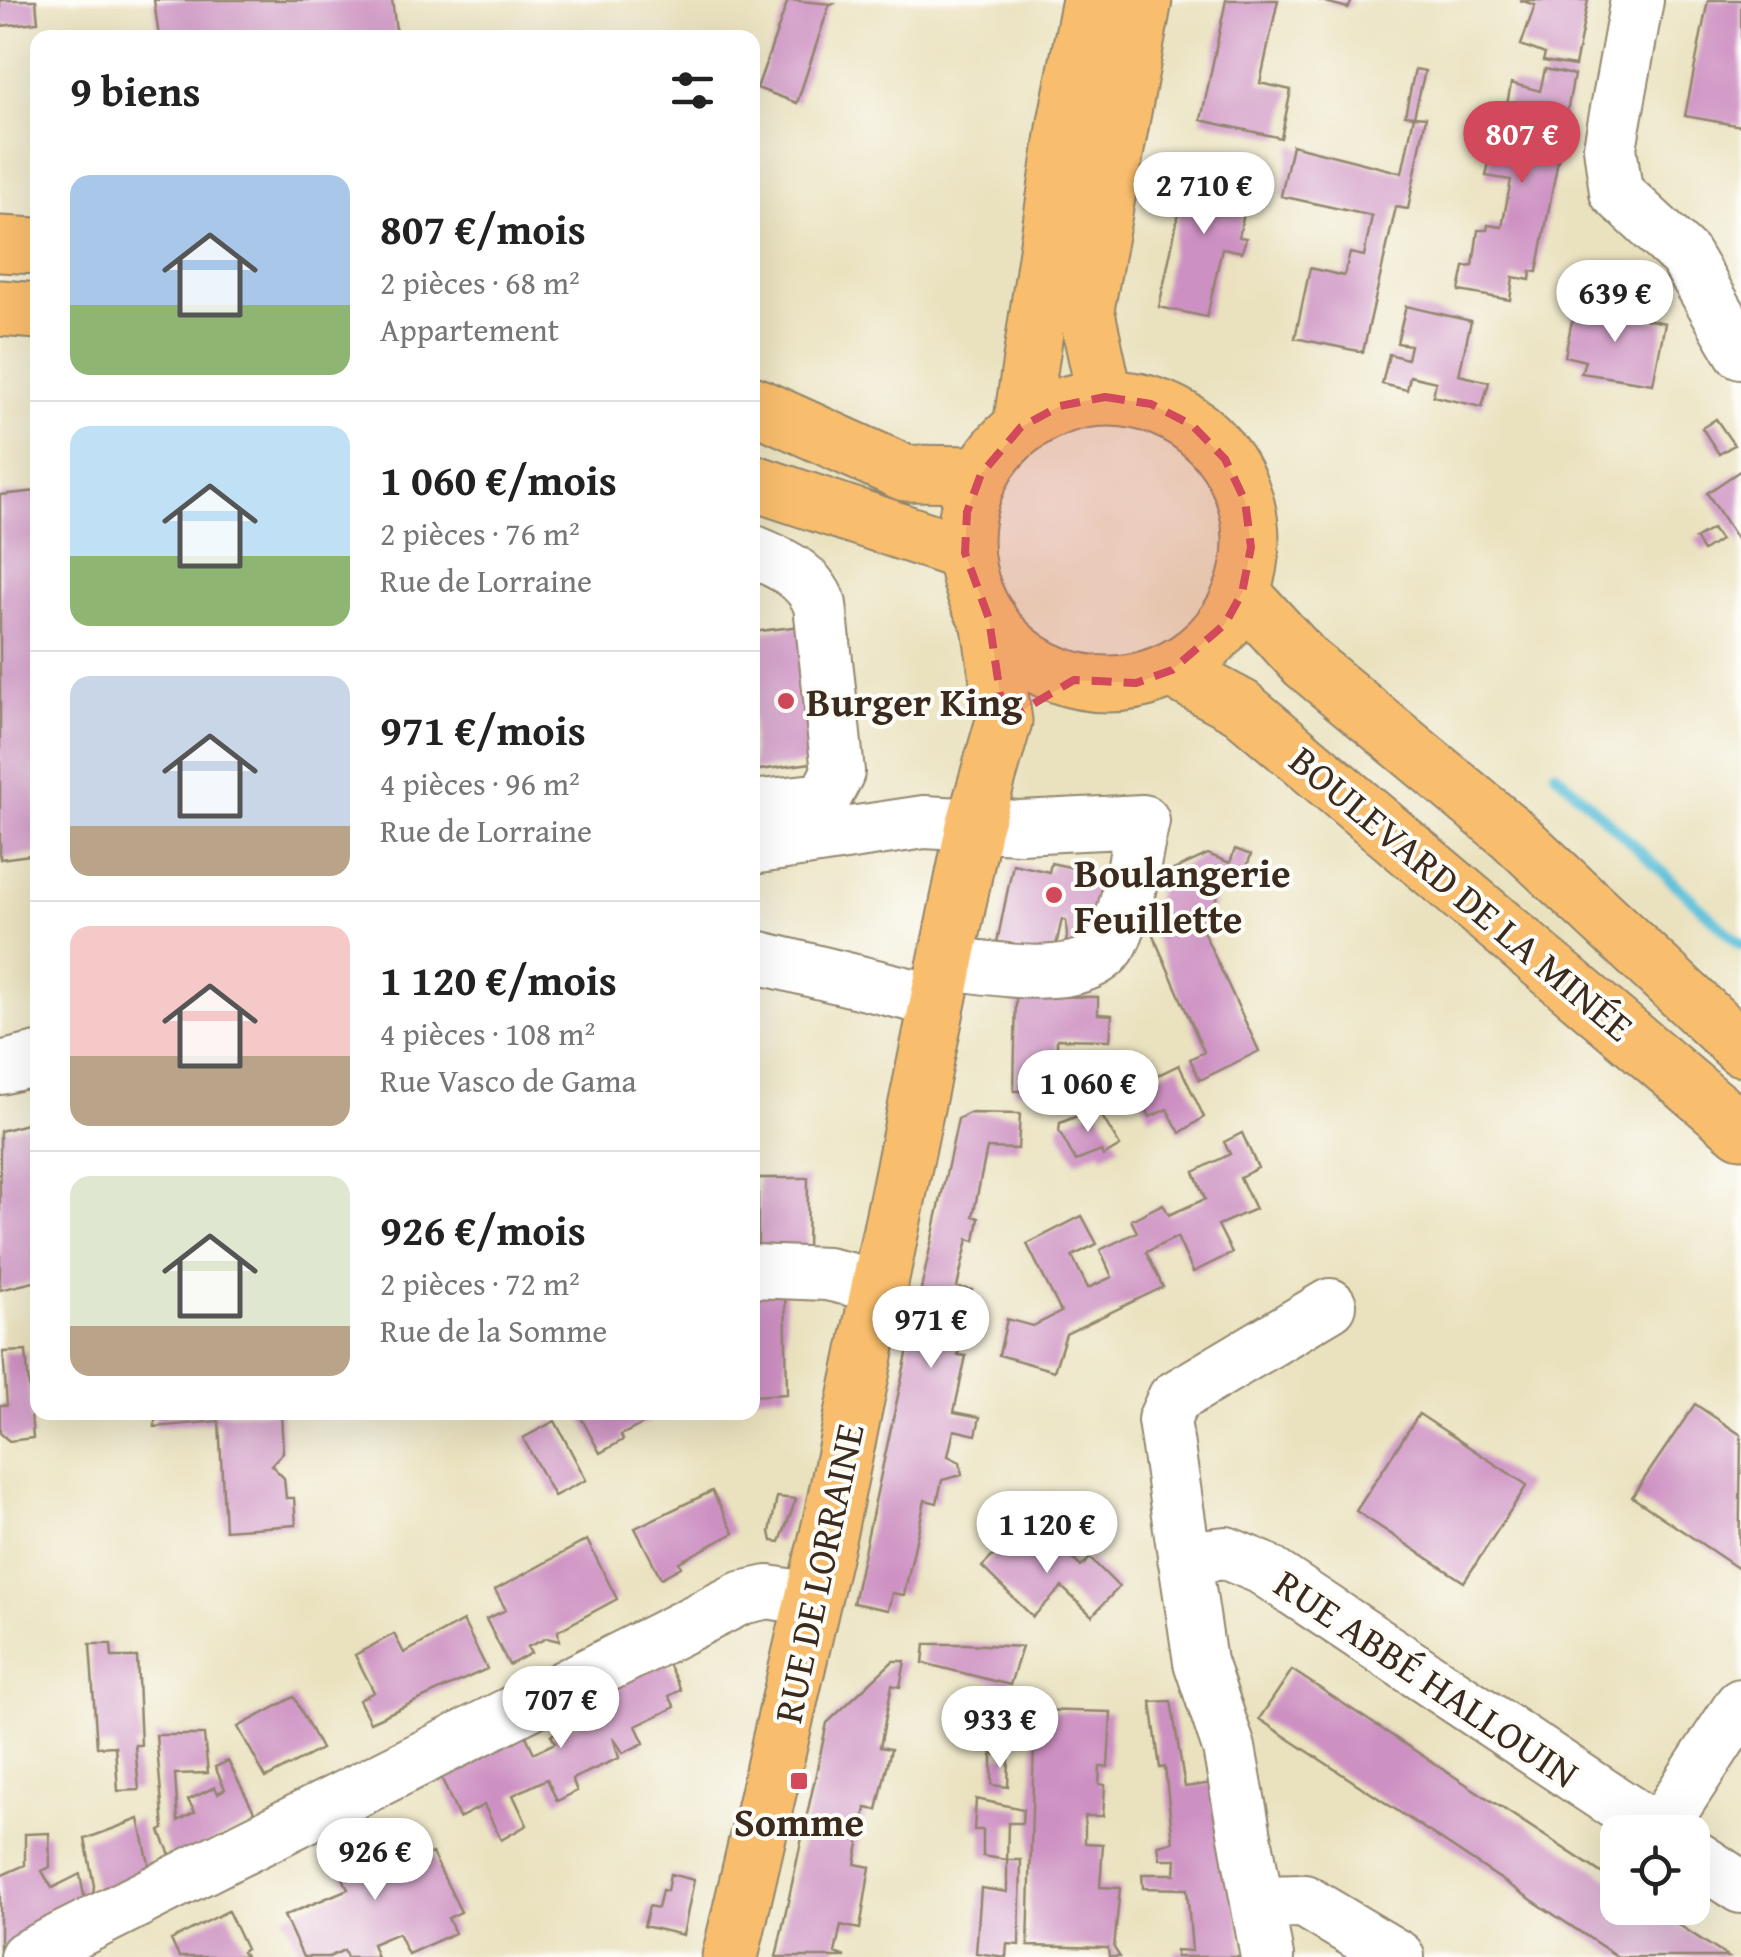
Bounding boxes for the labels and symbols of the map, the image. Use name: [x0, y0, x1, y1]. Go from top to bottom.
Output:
pin: 807 €: [1452, 101, 1592, 186]
pin: 2 710 €: [1112, 152, 1296, 237]
pin: 639 €: [1545, 260, 1685, 345]
place label: Burger King: [806, 672, 1023, 731]
marker: Burger King: [775, 690, 797, 712]
street label: BOULEVARD DE LA MINÉE: [1277, 731, 1647, 1055]
place label: Boulangerie Feuillette: [1074, 843, 1291, 948]
marker: Boulangerie Feuillette: [1043, 884, 1065, 906]
pin: 1 060 €: [996, 1050, 1180, 1135]
pin: 971 €: [861, 1286, 1001, 1371]
street label: RUE DE LORRAINE: [757, 1418, 879, 1728]
pin: 1 120 €: [955, 1491, 1139, 1576]
street label: RUE ABBÉ HALLOUIN: [1263, 1554, 1591, 1802]
pin: 707 €: [491, 1666, 631, 1751]
pin: 933 €: [930, 1686, 1070, 1771]
marker: Somme: [788, 1770, 810, 1792]
place label: Somme: [734, 1792, 864, 1851]
pin: 926 €: [305, 1818, 445, 1903]

